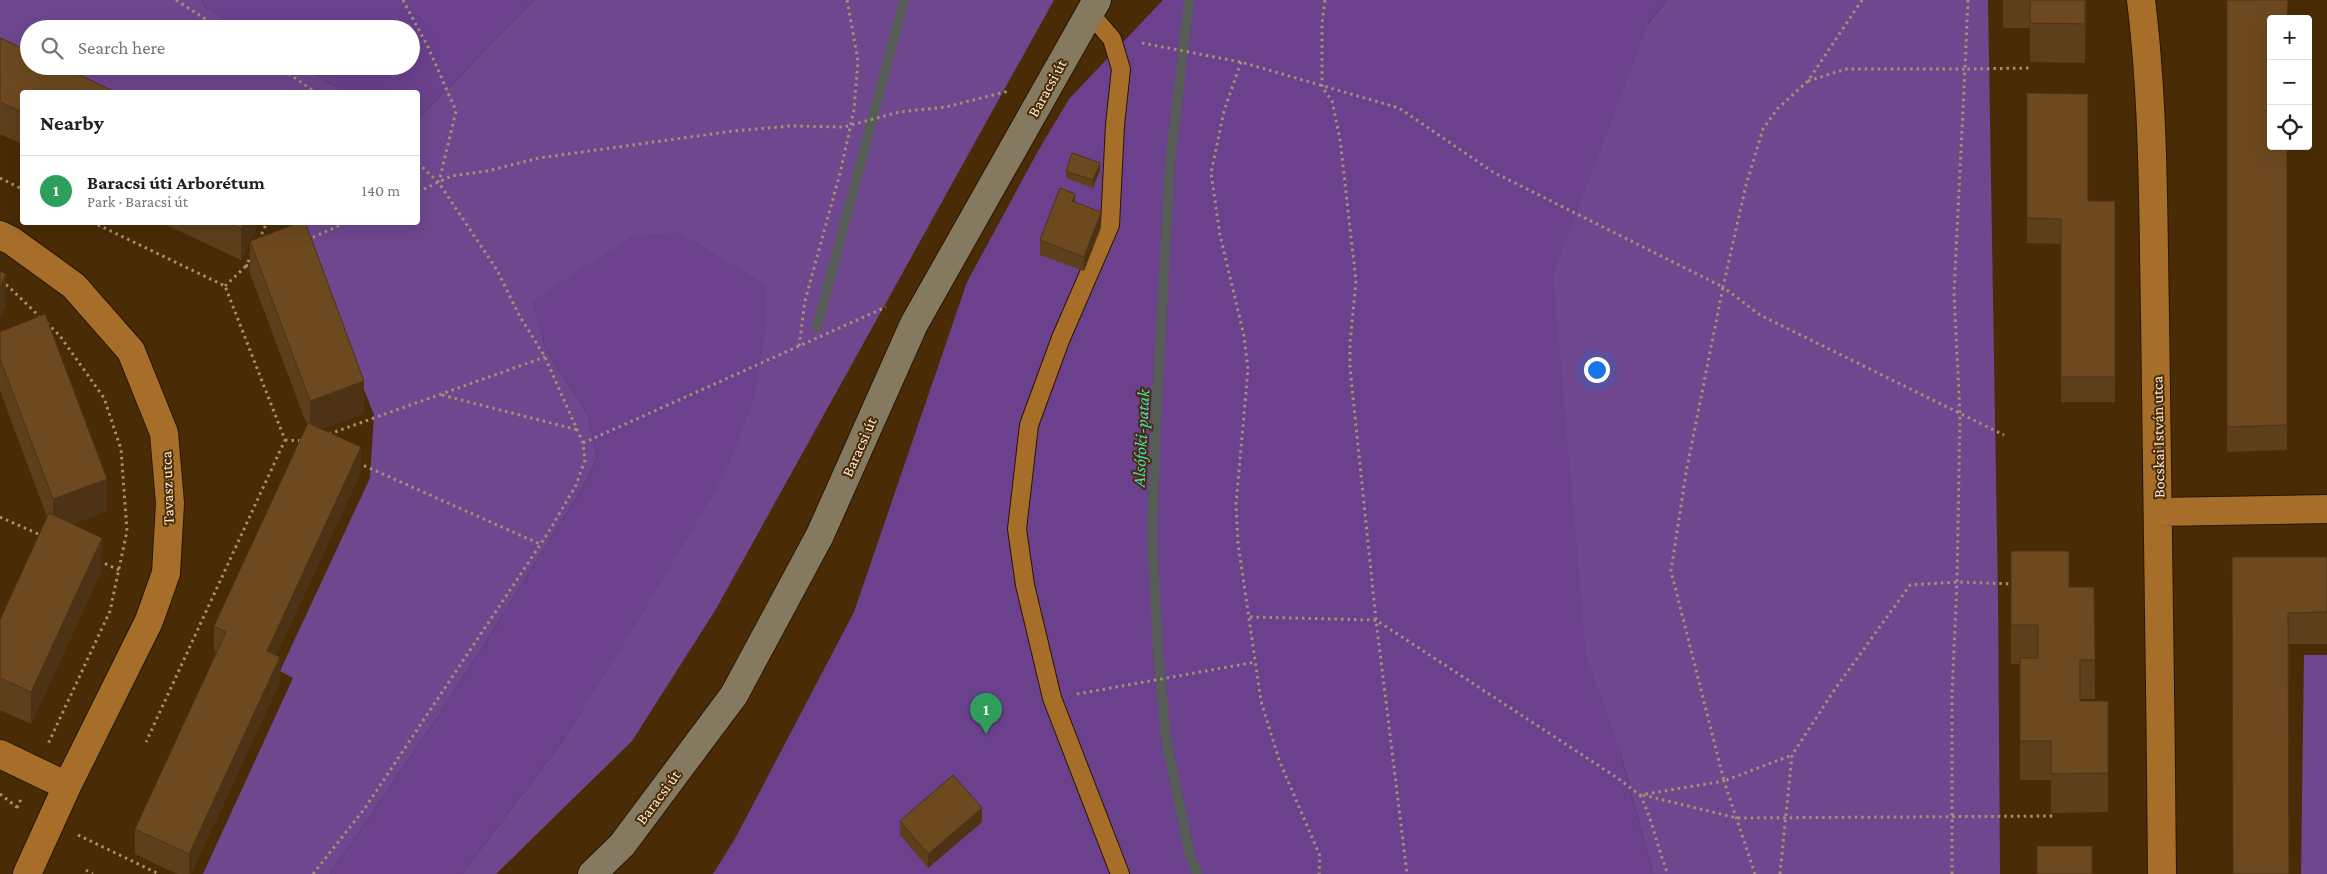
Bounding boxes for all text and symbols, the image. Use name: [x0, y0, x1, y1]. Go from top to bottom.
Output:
map controls: [2267, 15, 2312, 150]
button: +: [2267, 15, 2312, 60]
search box: [20, 20, 420, 75]
icon: search: [38, 34, 66, 62]
text: Search here: [78, 37, 165, 58]
street label: Baracsi út: [1024, 56, 1070, 120]
button: −: [2267, 60, 2312, 105]
button: locate: [2267, 105, 2312, 150]
text: Nearby: [40, 111, 104, 135]
text: Baracsi úti Arborétum: [87, 172, 265, 193]
text: 1: [53, 182, 59, 199]
text: 140 m: [362, 182, 400, 199]
text: Park · Baracsi út: [87, 193, 188, 210]
your location: [1584, 357, 1610, 383]
street label: Bocskai István utca: [2148, 375, 2168, 498]
water label: Alsófoki-patak: [1128, 387, 1154, 488]
street label: Baracsi út: [838, 414, 880, 479]
street label: Tavasz utca: [157, 450, 177, 525]
pin: 1: [970, 693, 1002, 734]
street label: Baracsi út: [632, 766, 684, 827]

